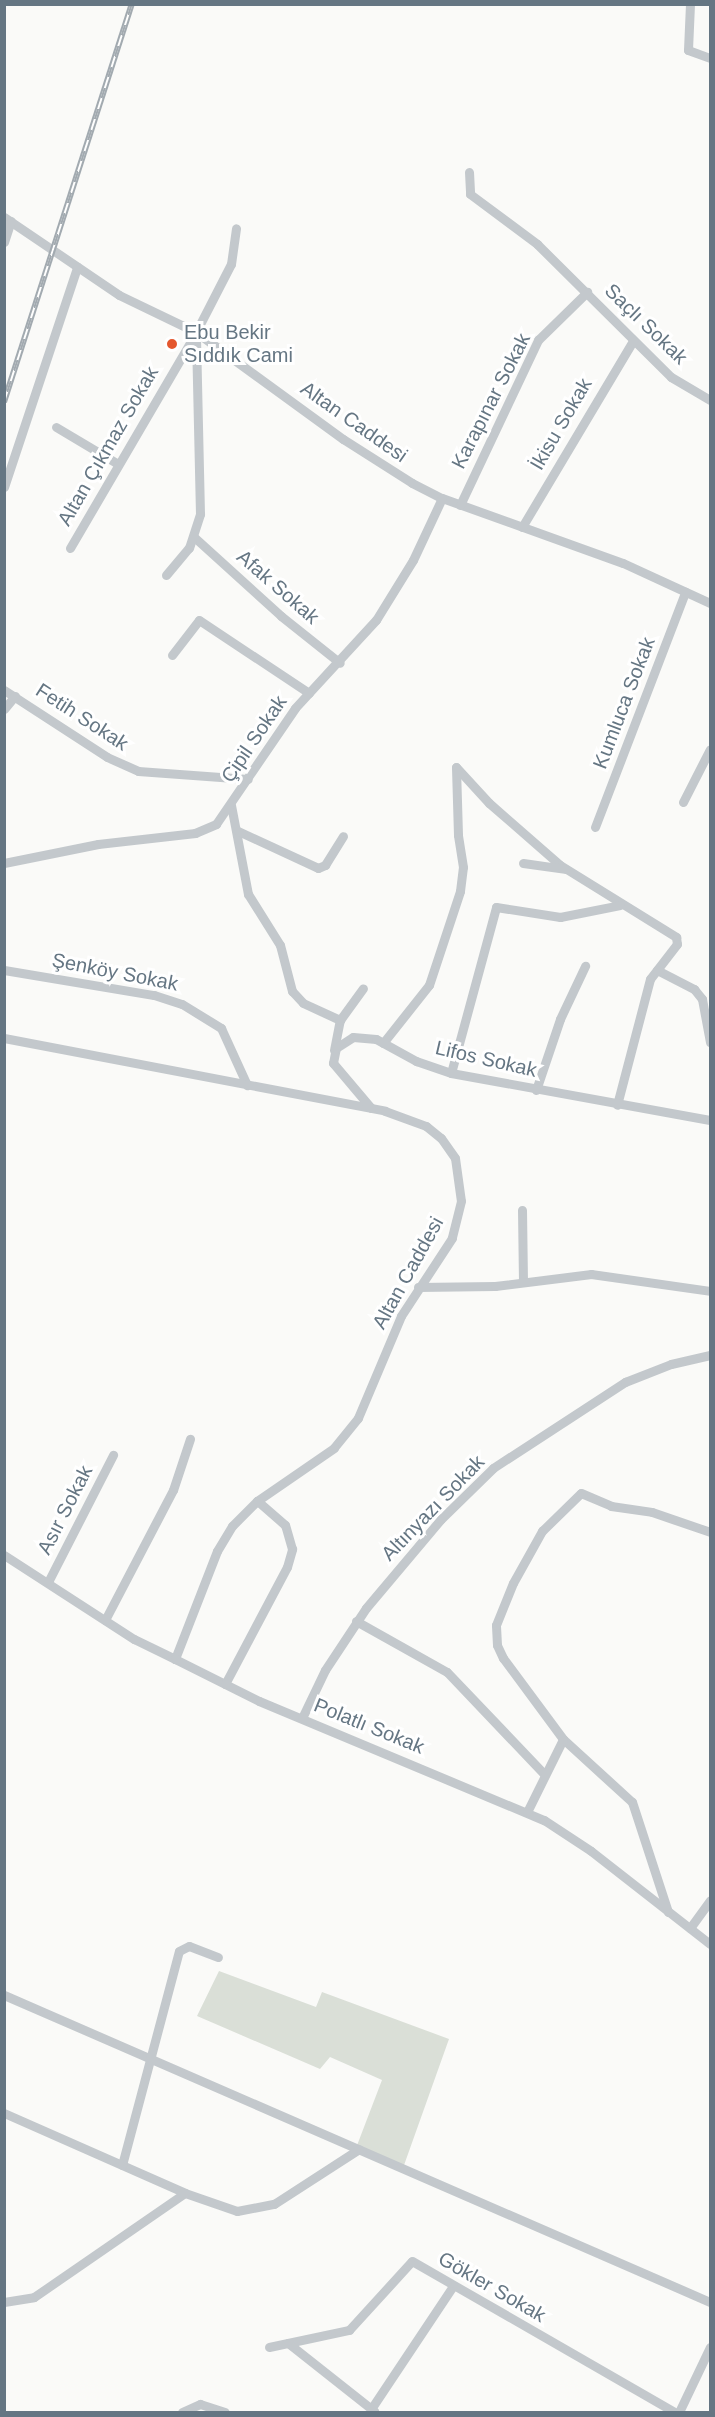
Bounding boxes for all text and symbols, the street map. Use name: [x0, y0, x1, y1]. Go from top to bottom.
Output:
street label: Saçlı Sokak: [600, 279, 692, 369]
place label: Ebu Bekir Sıddık Cami: [184, 320, 293, 367]
street label: Karapınar Sokak: [446, 329, 536, 473]
marker: Ebu Bekir Sıddık Cami: [165, 337, 179, 351]
street label: Altan Çıkmaz Sokak: [53, 362, 163, 530]
street label: İkisu Sokak: [525, 374, 597, 474]
street label: Altan Caddesi: [296, 376, 412, 468]
street label: Afak Sokak: [232, 545, 324, 629]
street label: Kumluca Sokak: [588, 634, 660, 772]
street label: Fetih Sokak: [31, 678, 133, 756]
street label: Çipil Sokak: [216, 691, 292, 787]
street label: Şenköy Sokak: [50, 948, 180, 996]
street label: Lifos Sokak: [433, 1036, 539, 1082]
street label: Altan Caddesi: [367, 1213, 449, 1333]
street label: Altınyazı Sokak: [376, 1450, 490, 1566]
street label: Asır Sokak: [32, 1461, 98, 1559]
street label: Polatlı Sokak: [310, 1693, 428, 1759]
street label: Gökler Sokak: [434, 2247, 550, 2327]

